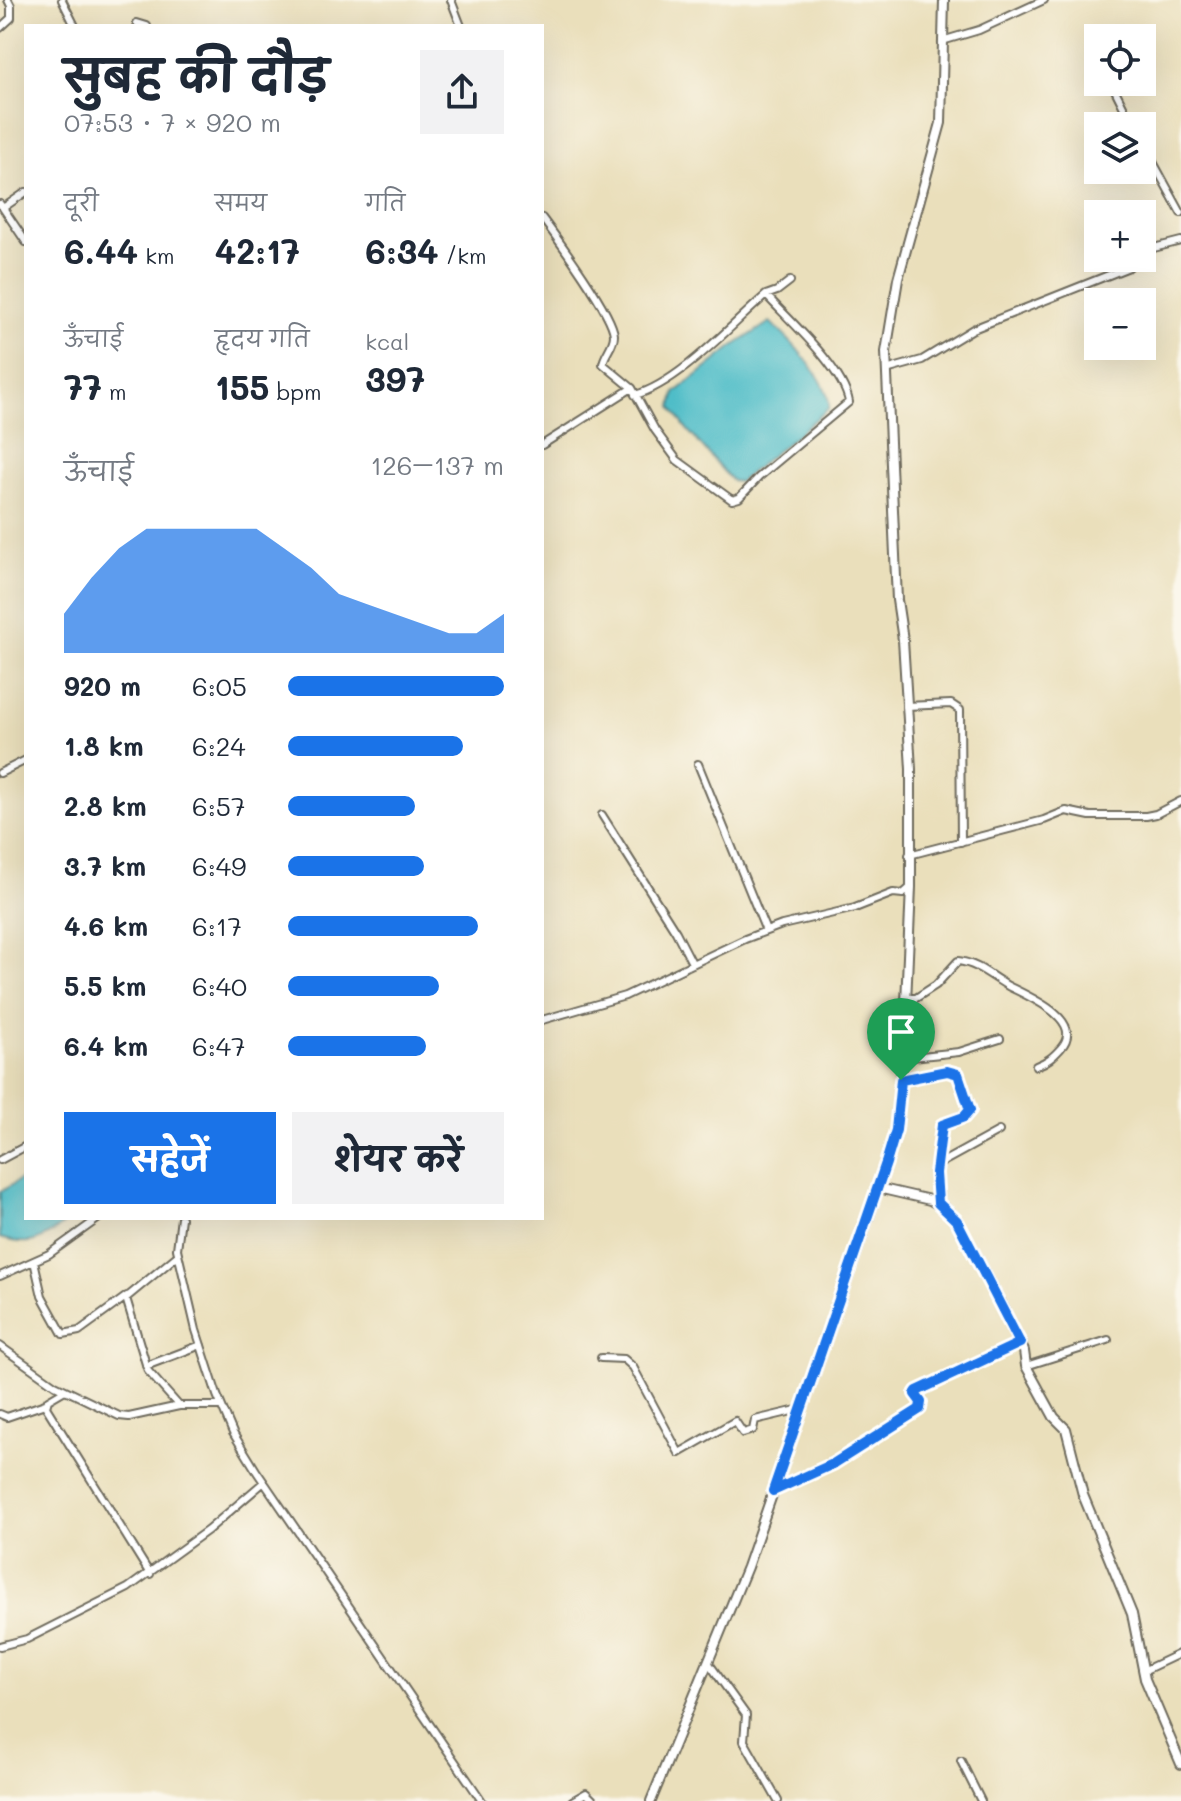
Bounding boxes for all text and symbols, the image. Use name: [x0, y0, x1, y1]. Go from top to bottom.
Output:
map controls: [1084, 24, 1156, 360]
button: locate: [1084, 24, 1156, 96]
text: सुबह की दौड़: [64, 46, 329, 103]
button: share: [420, 50, 504, 134]
text: 07:53 · 7 × 920 m: [64, 105, 281, 139]
button: layers: [1084, 112, 1156, 184]
text: दूरी: [64, 188, 99, 217]
text: समय: [215, 188, 267, 217]
text: गति: [365, 188, 405, 217]
button: +: [1084, 200, 1156, 272]
text: 6.44: [64, 228, 138, 273]
text: 42:17: [215, 228, 300, 273]
text: 6:34: [365, 228, 439, 273]
text: km: [138, 241, 174, 270]
text: /km: [439, 241, 486, 270]
button: −: [1084, 288, 1156, 360]
text: ऊँचाई: [64, 324, 123, 353]
text: हृदय गति: [215, 324, 309, 353]
text: kcal: [365, 327, 409, 356]
text: 397: [365, 356, 425, 401]
text: 77: [64, 364, 102, 409]
text: 155: [215, 364, 269, 409]
text: m: [102, 377, 126, 406]
text: bpm: [269, 377, 322, 406]
text: 126–137 m: [371, 448, 504, 482]
text: ऊँचाई: [64, 454, 134, 488]
text: 920 m: [64, 669, 141, 703]
text: 6:05: [192, 669, 247, 703]
text: 1.8 km: [64, 729, 144, 763]
text: 6:24: [192, 729, 246, 763]
text: 2.8 km: [64, 789, 147, 823]
text: 6:57: [192, 789, 245, 823]
text: 3.7 km: [64, 849, 146, 883]
text: 6:49: [192, 849, 246, 883]
text: 4.6 km: [64, 909, 148, 943]
text: 6:17: [192, 909, 242, 943]
text: 5.5 km: [64, 969, 146, 1003]
text: 6:40: [192, 969, 247, 1003]
pin: [867, 998, 935, 1080]
icon: arrive: [879, 1010, 923, 1054]
text: 6.4 km: [64, 1029, 148, 1063]
text: 6:47: [192, 1029, 245, 1063]
button: सहेजें: [64, 1112, 276, 1204]
button: शेयर करें: [292, 1112, 504, 1204]

